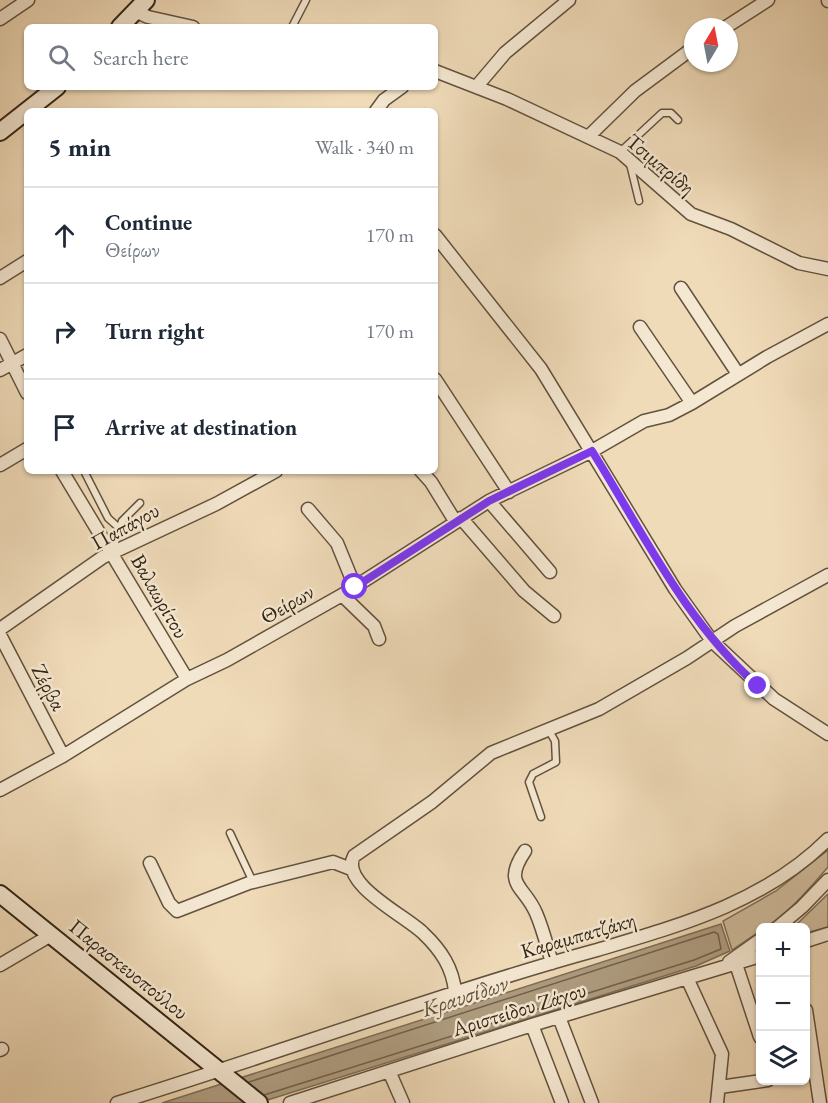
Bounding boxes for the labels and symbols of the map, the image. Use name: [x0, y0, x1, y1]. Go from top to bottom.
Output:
north arrow: [684, 18, 738, 72]
street label: Τσιμπρίδη: [621, 127, 701, 201]
street label: Παπάγου: [86, 496, 164, 556]
street label: Βαλαωρίτου: [125, 549, 195, 643]
route start: [341, 573, 367, 599]
street label: Θείρων: [255, 578, 319, 630]
street label: Ζέρβα: [26, 659, 73, 715]
route end: [744, 672, 770, 698]
street label: Καραμπατζάκη: [517, 906, 639, 964]
street label: Παρασκευοπούλου: [64, 913, 194, 1025]
water label: Κραυσίδων: [417, 968, 513, 1024]
street label: Αριστείδου Ζάχου: [448, 976, 589, 1042]

